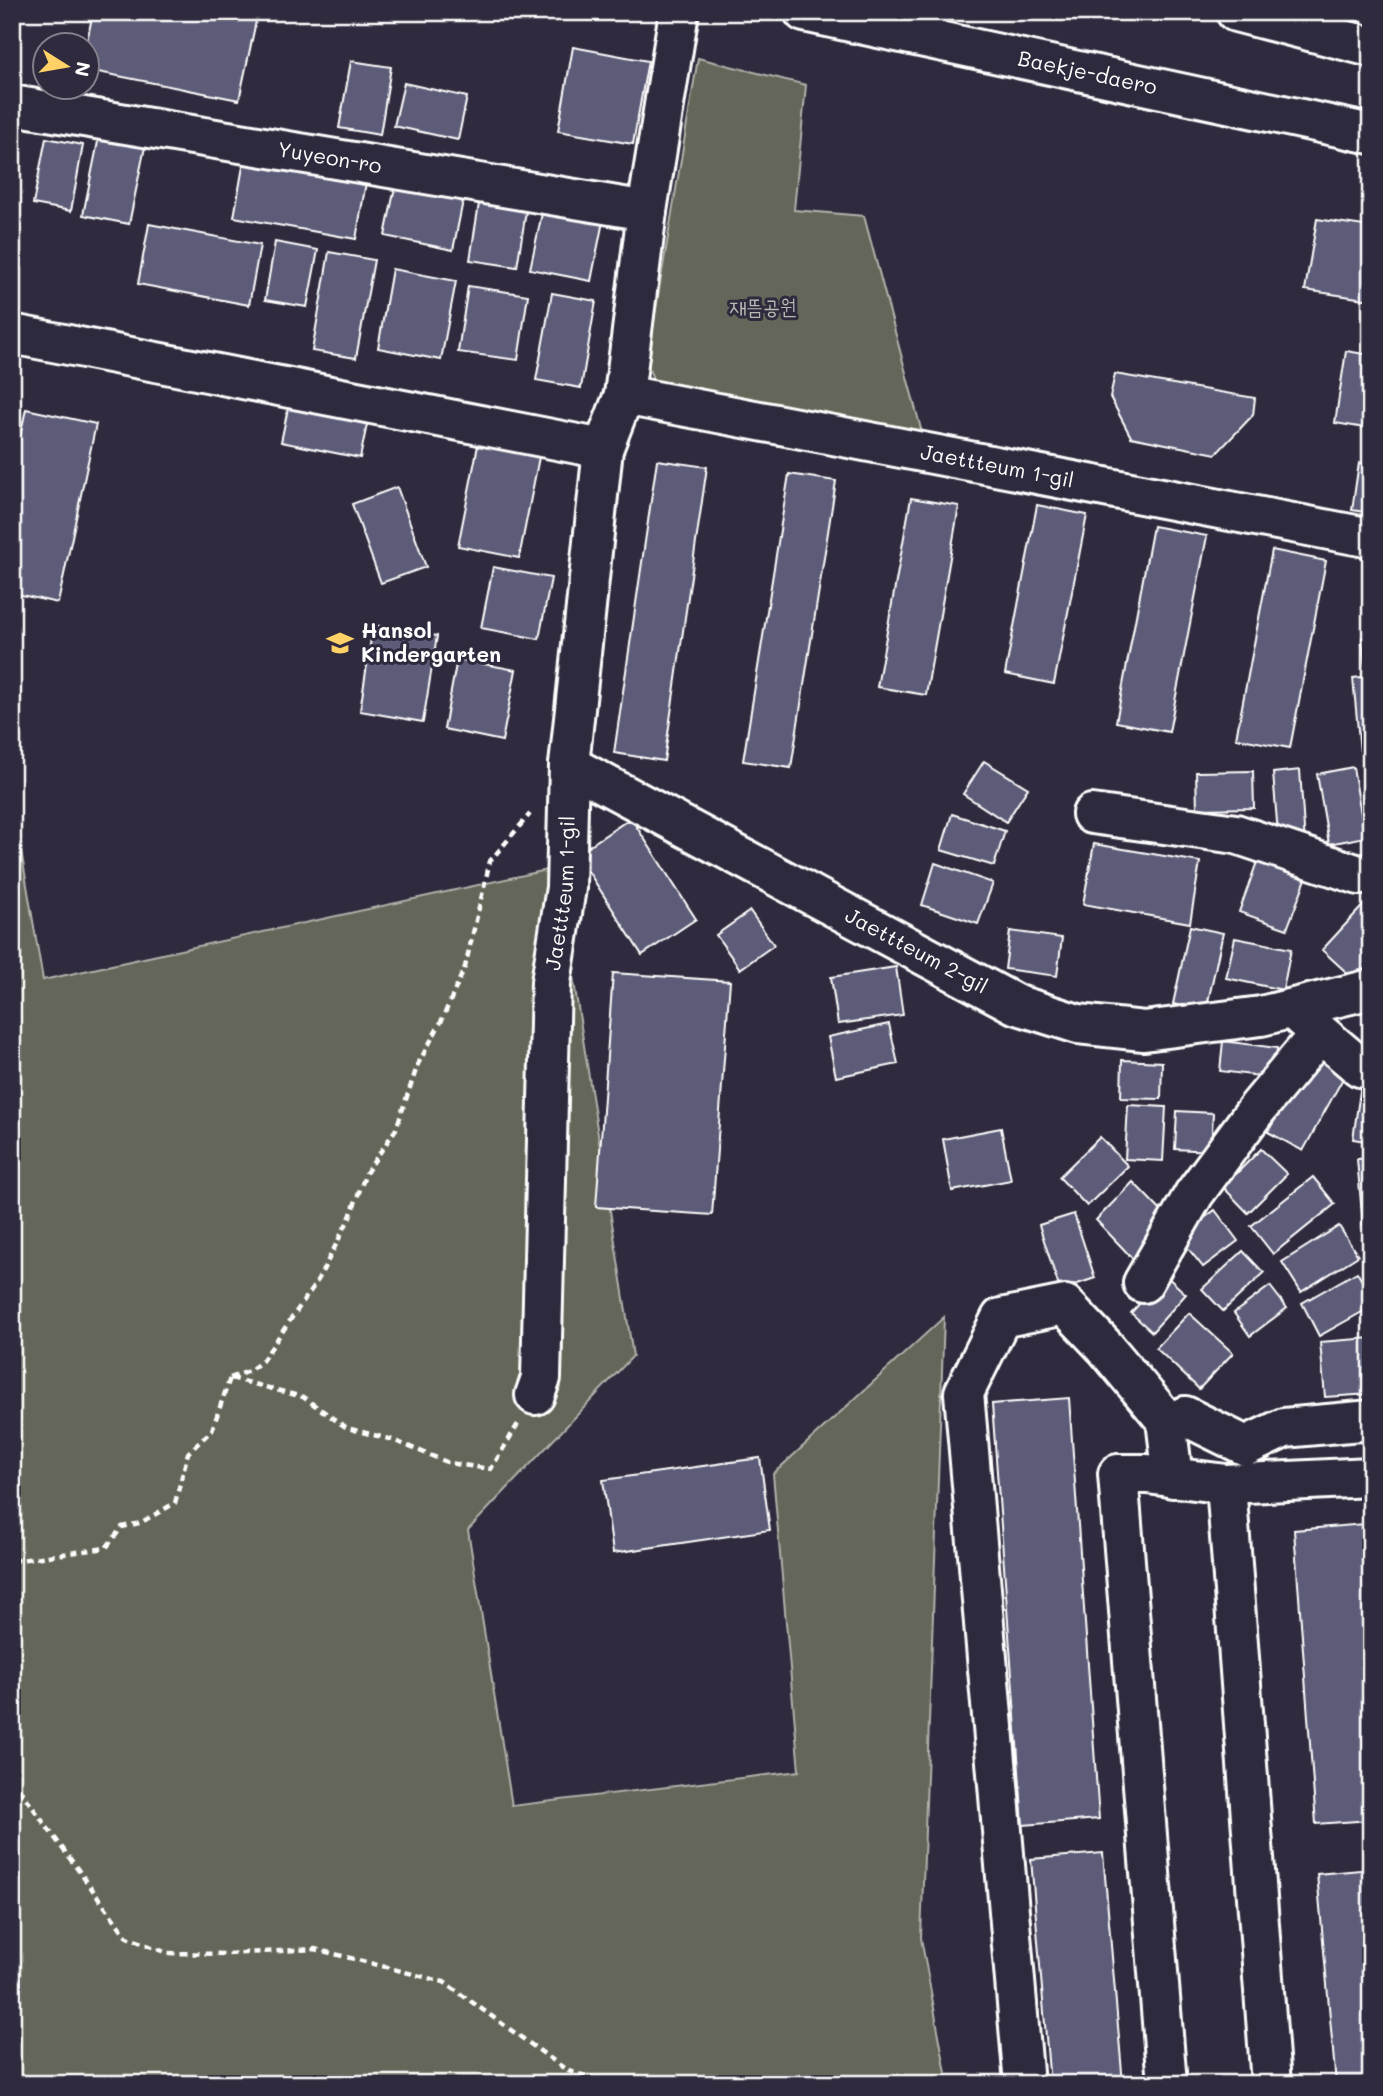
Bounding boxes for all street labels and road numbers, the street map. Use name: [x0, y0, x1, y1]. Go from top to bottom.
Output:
street label: Baekje-daero: [1016, 43, 1160, 100]
street label: Yuyeon-ro: [276, 135, 384, 179]
street label: Jaettteum 1-gil: [919, 437, 1076, 493]
street label: Jaettteum 1-gil: [538, 815, 580, 972]
street label: Jaettteum 2-gil: [841, 901, 993, 999]

